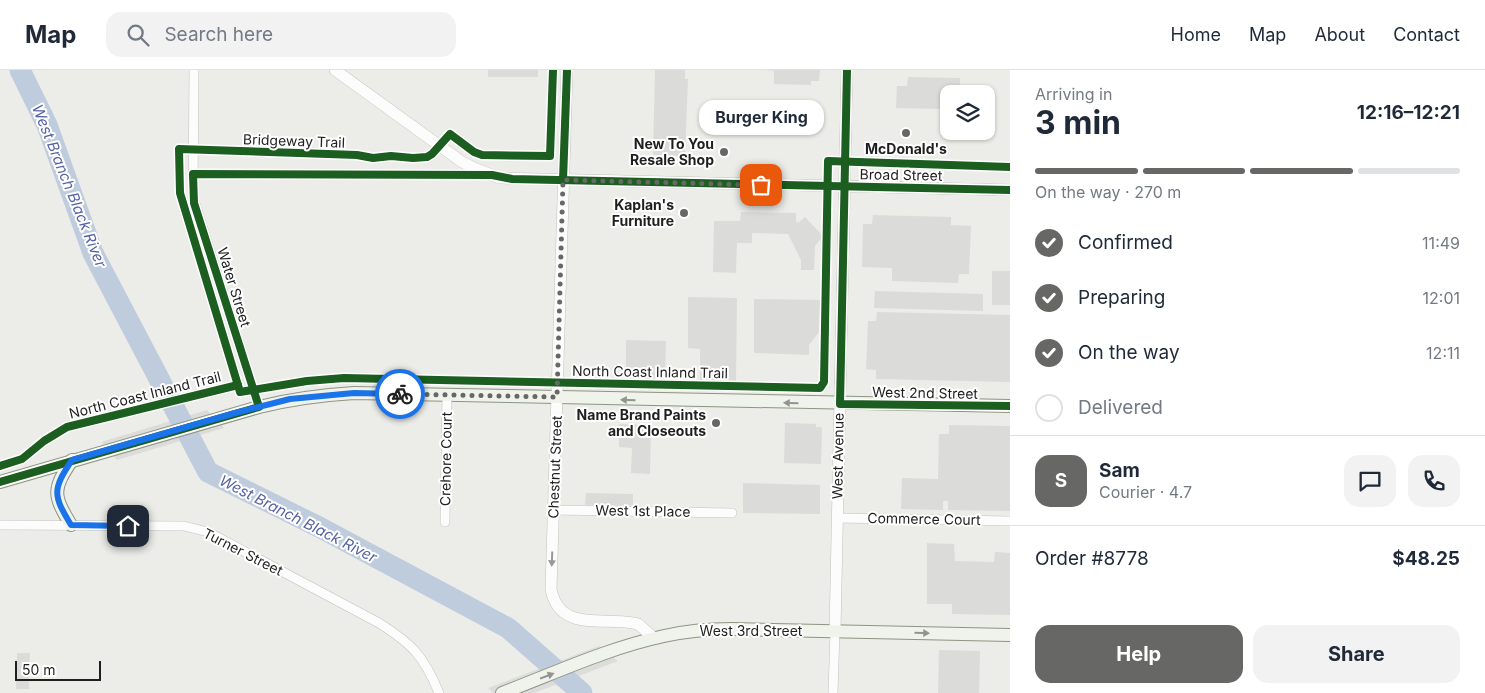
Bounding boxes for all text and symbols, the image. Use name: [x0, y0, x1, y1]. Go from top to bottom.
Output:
search box: [106, 12, 456, 57]
text: Map: [25, 20, 76, 49]
icon: search: [124, 21, 152, 49]
text: Search here: [164, 23, 273, 46]
text: Home: [1171, 24, 1221, 45]
text: Map: [1249, 24, 1286, 45]
text: About: [1314, 24, 1365, 45]
text: Contact: [1393, 24, 1460, 45]
text: Arriving in: [1035, 84, 1112, 104]
map controls: [940, 85, 995, 140]
button: layers: [940, 85, 995, 140]
callout: Burger King: [698, 100, 824, 135]
text: 12:16–12:21: [1357, 101, 1460, 124]
water label: West Branch Black River: [28, 102, 111, 270]
text: 3 min: [1035, 103, 1121, 142]
text: Burger King: [715, 107, 808, 127]
marker: McDonald's: [900, 127, 912, 139]
street label: Bridgeway Trail: [243, 130, 345, 151]
place label: New To You Resale Shop: [630, 135, 714, 168]
place label: McDonald's: [865, 140, 947, 157]
marker: New To You Resale Shop: [718, 146, 730, 158]
pin: [740, 164, 782, 206]
street label: Broad Street: [860, 165, 943, 184]
icon: bag: [747, 171, 775, 199]
text: On the way · 270 m: [1035, 182, 1181, 202]
place label: Kaplan's Furniture: [612, 196, 674, 229]
marker: Kaplan's Furniture: [678, 207, 690, 219]
icon: check: [1035, 229, 1063, 257]
text: Confirmed: [1078, 231, 1173, 254]
text: 11:49: [1422, 233, 1460, 253]
street label: Water Street: [214, 245, 255, 329]
icon: check: [1035, 284, 1063, 312]
text: Preparing: [1078, 286, 1165, 309]
text: 12:01: [1423, 288, 1460, 308]
icon: check: [1035, 339, 1063, 367]
text: On the way: [1078, 341, 1180, 364]
text: 12:11: [1426, 343, 1460, 363]
street label: North Coast Inland Trail: [572, 362, 728, 381]
street label: North Coast Inland Trail: [67, 367, 223, 422]
courier: [375, 369, 425, 419]
icon: bike: [386, 380, 414, 408]
street label: West 2nd Street: [872, 383, 979, 402]
one-way arrow: [620, 395, 636, 403]
text: Delivered: [1078, 396, 1163, 419]
one-way arrow: [783, 399, 799, 407]
place label: Name Brand Paints and Closeouts: [577, 406, 706, 439]
street label: Crehore Court: [436, 411, 455, 506]
street label: West Avenue: [828, 413, 847, 499]
street label: Chestnut Street: [544, 415, 565, 519]
marker: Name Brand Paints and Closeouts: [710, 417, 722, 429]
button: chat: [1344, 455, 1396, 507]
button: phone: [1408, 455, 1460, 507]
text: Sam: [1099, 459, 1140, 482]
text: S: [1055, 469, 1067, 492]
water label: West Branch Black River: [216, 471, 380, 567]
text: Courier · 4.7: [1099, 482, 1192, 502]
street label: West 1st Place: [595, 501, 691, 520]
pin: [107, 505, 149, 547]
street label: Commerce Court: [867, 509, 981, 528]
icon: home: [114, 512, 142, 540]
street label: Turner Street: [201, 524, 286, 579]
text: Order #8778: [1035, 547, 1149, 570]
text: $48.25: [1392, 547, 1460, 570]
one-way arrow: [547, 551, 555, 567]
street label: West 3rd Street: [700, 622, 803, 639]
button: Help: [1035, 625, 1243, 683]
button: Share: [1253, 625, 1460, 683]
one-way arrow: [914, 629, 930, 637]
scale bar: [15, 658, 101, 681]
text: 50 m: [22, 661, 56, 678]
one-way arrow: [540, 672, 555, 679]

